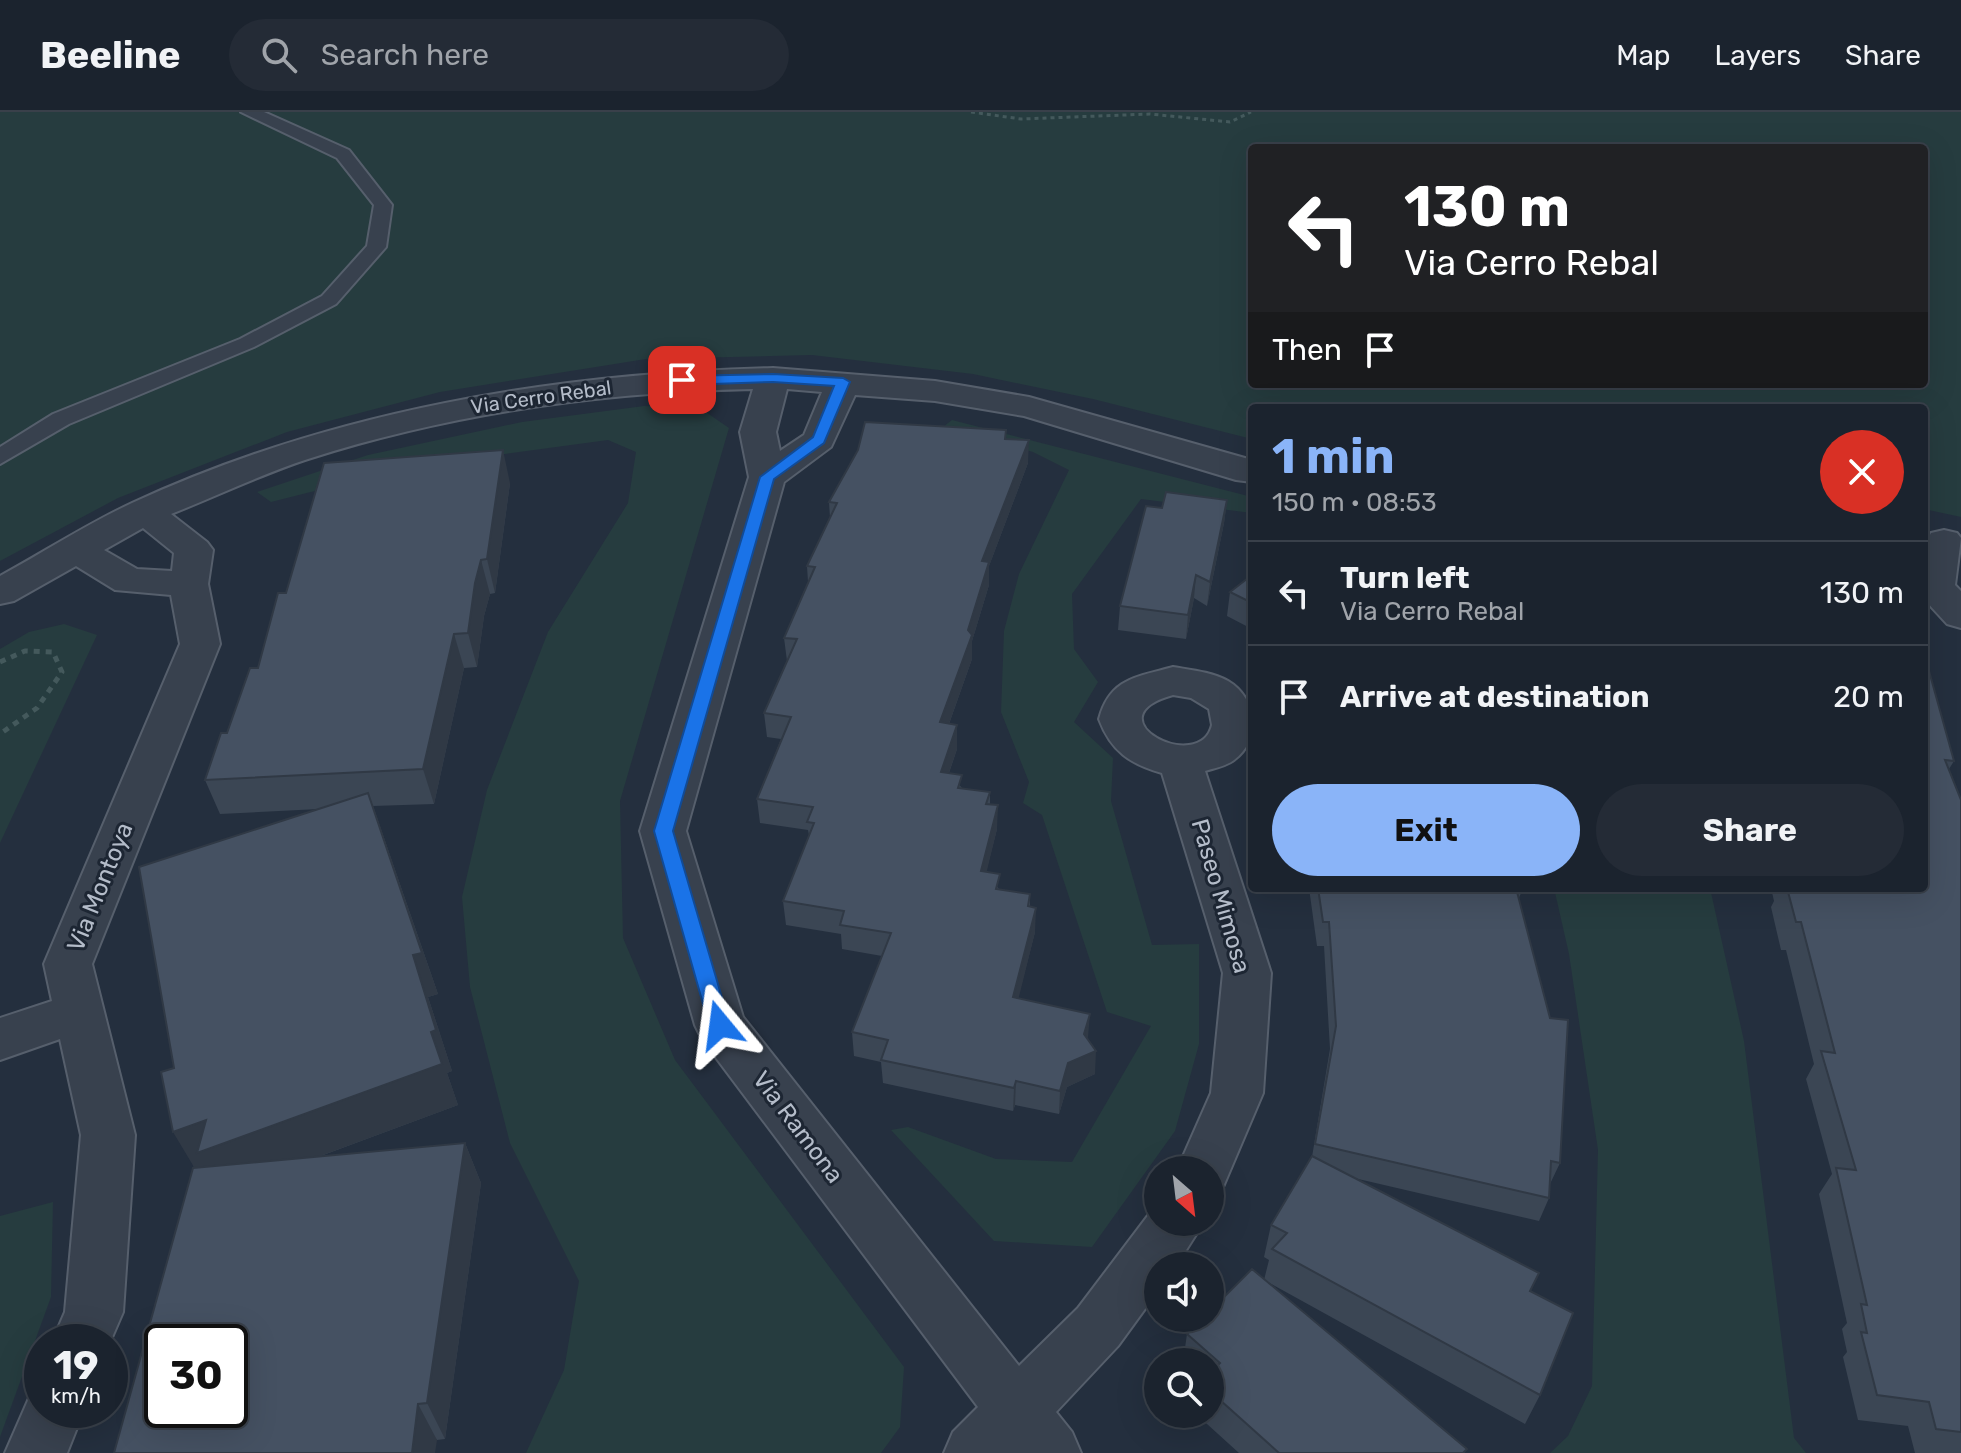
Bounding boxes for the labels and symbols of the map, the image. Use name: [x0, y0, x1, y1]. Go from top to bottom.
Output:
pin: [648, 346, 716, 414]
street label: Via Cerro Rebal: [469, 375, 613, 419]
street label: Paseo Mimosa: [1186, 816, 1256, 976]
street label: Via Montoya: [61, 818, 139, 956]
position arrow: [678, 983, 762, 1067]
street label: Via Ramona: [747, 1066, 849, 1188]
north arrow: [1144, 1156, 1224, 1236]
speed limit sign: 30: [144, 1324, 248, 1428]

